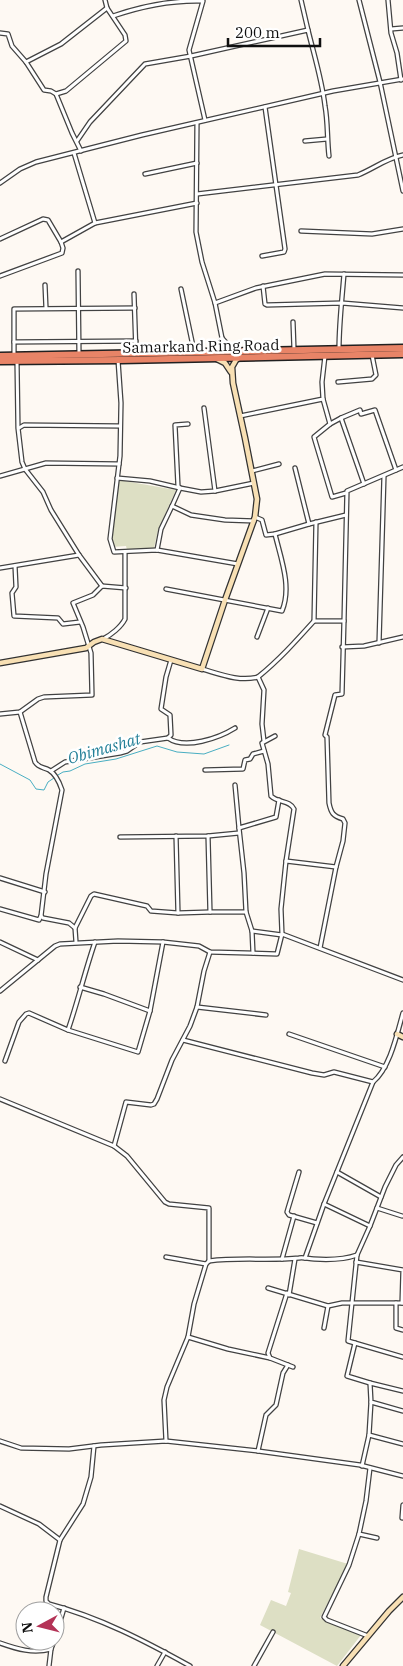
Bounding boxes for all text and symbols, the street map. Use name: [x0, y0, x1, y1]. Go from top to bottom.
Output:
scale bar: [228, 15, 320, 47]
text: 200 m: [235, 23, 280, 42]
street label: Samarkand Ring Road: [122, 335, 280, 357]
water label: Obimashat: [65, 728, 144, 768]
north arrow: [15, 1601, 65, 1651]
text: N: [17, 1621, 37, 1634]

